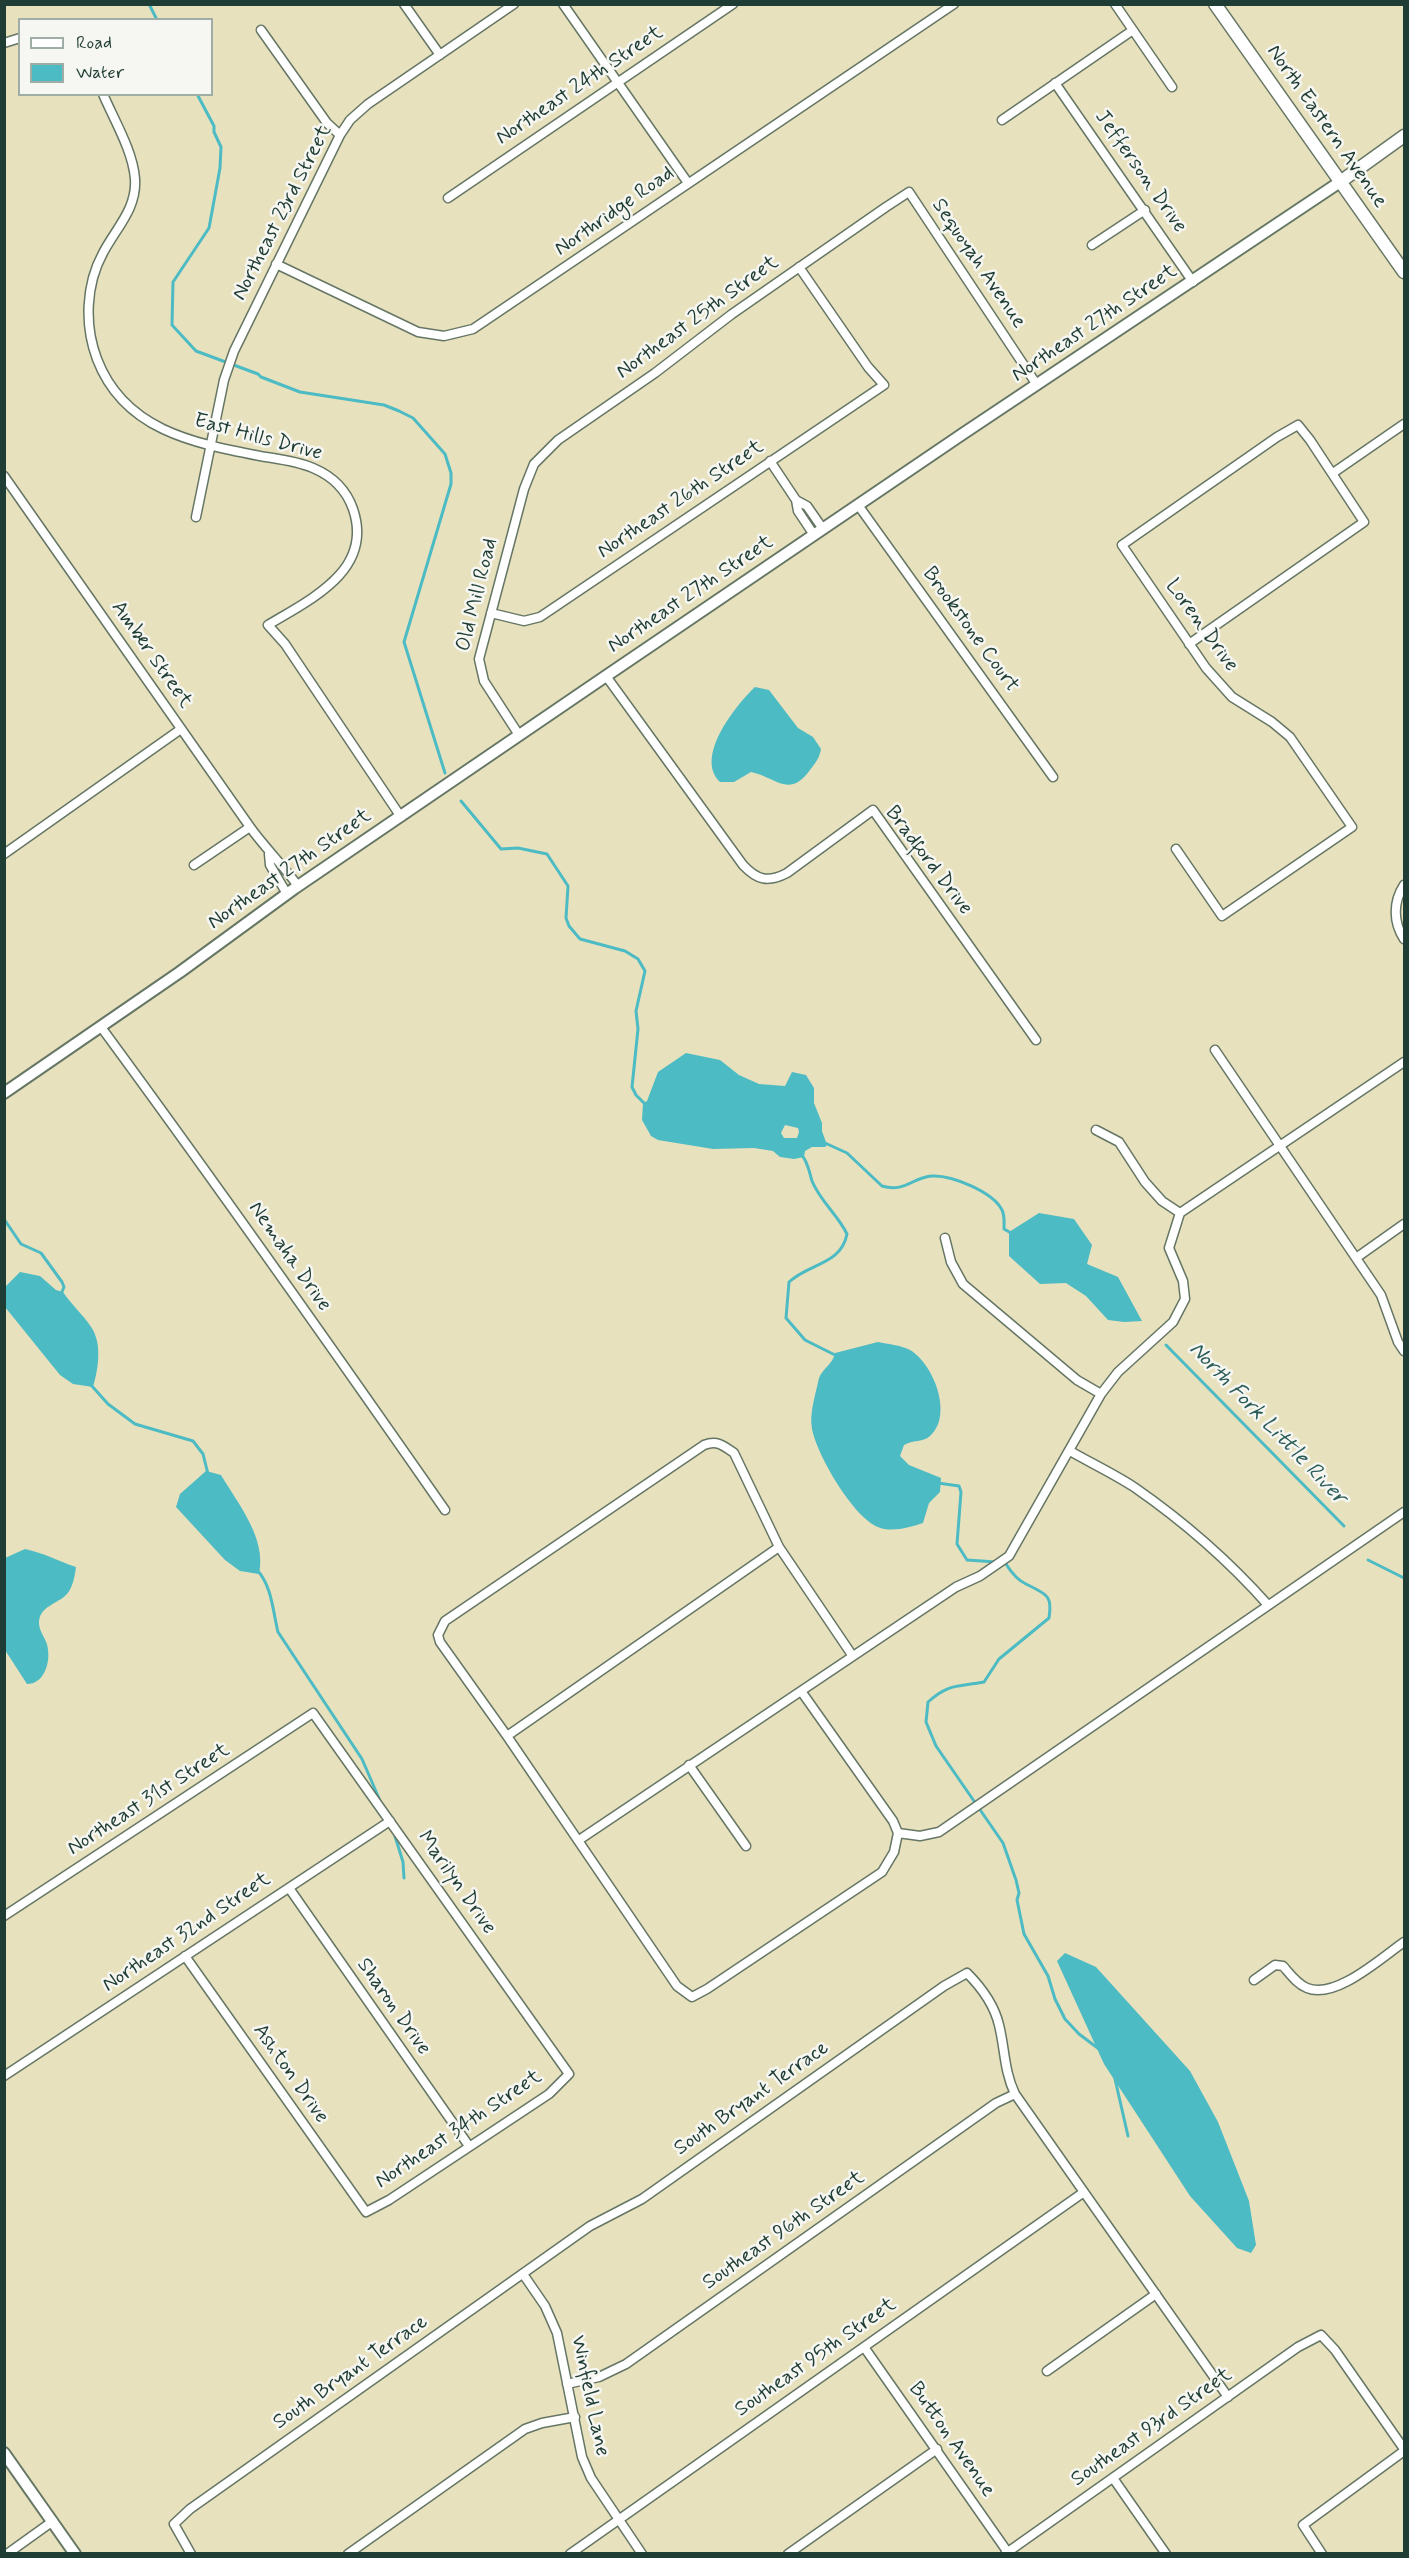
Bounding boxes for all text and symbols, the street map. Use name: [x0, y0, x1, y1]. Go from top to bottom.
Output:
legend: [18, 18, 213, 96]
street label: Northeast 24th Street: [492, 21, 668, 151]
text: Road: [76, 31, 112, 55]
street label: North Eastern Avenue: [1260, 41, 1392, 213]
text: Water: [76, 61, 124, 85]
street label: Jefferson Drive: [1088, 106, 1192, 238]
street label: Northeast 23rd Street: [228, 121, 338, 305]
street label: Northridge Road: [550, 161, 680, 263]
street label: Sequoyah Avenue: [925, 194, 1031, 334]
street label: Northeast 25th Street: [612, 251, 784, 385]
street label: Northeast 27th Street: [1008, 259, 1182, 389]
street label: East Hills Drive: [191, 409, 325, 467]
street label: Northeast 26th Street: [593, 435, 769, 565]
street label: Northeast 27th Street: [604, 530, 778, 660]
street label: Old Mill Road: [452, 536, 504, 654]
street label: Brookstone Court: [916, 562, 1024, 698]
street label: Loren Drive: [1159, 575, 1243, 677]
street label: Amber Street: [105, 596, 197, 714]
street label: Bradford Drive: [879, 801, 977, 921]
street label: Northeast 27th Street: [203, 804, 377, 936]
street label: Nemaha Drive: [242, 1197, 336, 1317]
water label: North Fork Little River: [1182, 1337, 1352, 1511]
street label: Northeast 31st Street: [63, 1738, 235, 1862]
street label: Marilyn Drive: [411, 1826, 501, 1940]
street label: Northeast 32nd Street: [98, 1867, 276, 1999]
street label: Sharon Drive: [350, 1954, 436, 2060]
street label: Ashton Drive: [247, 2019, 333, 2129]
street label: South Bryant Terrace: [670, 2036, 834, 2162]
street label: Northeast 34th Street: [371, 2065, 547, 2195]
street label: Southeast 96th Street: [698, 2166, 870, 2296]
street label: Southeast 95th Street: [730, 2293, 902, 2423]
street label: South Bryant Terrace: [269, 2310, 433, 2436]
street label: Winfield Lane: [564, 2333, 614, 2459]
street label: Southeast 93rd Street: [1067, 2363, 1237, 2493]
street label: Button Avenue: [902, 2378, 1000, 2502]

